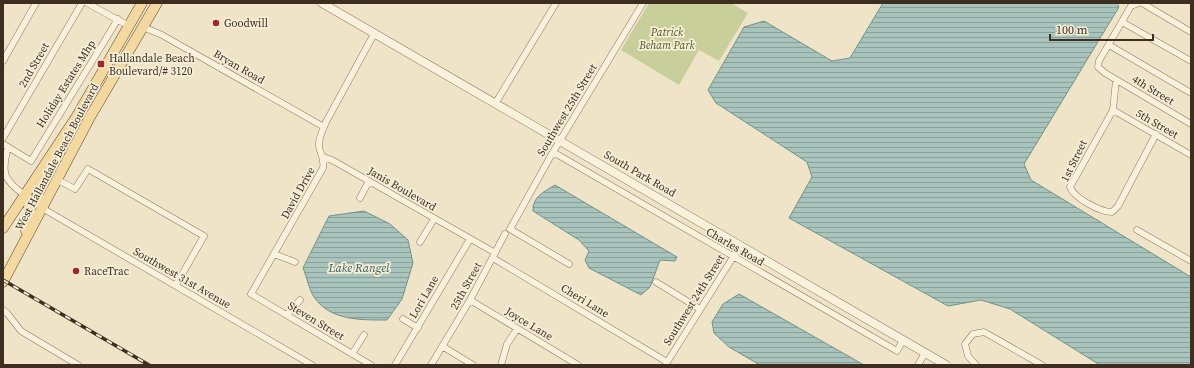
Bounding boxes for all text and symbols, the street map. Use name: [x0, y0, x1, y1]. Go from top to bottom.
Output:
place label: Goodwill: [224, 16, 268, 31]
scale bar: [1050, 16, 1153, 42]
marker: Goodwill: [211, 18, 221, 28]
text: 100 m: [1056, 22, 1088, 38]
park label: Patrick Beham Park: [638, 25, 696, 53]
street label: Holiday Estates Mhp: [33, 37, 99, 131]
street label: 2nd Street: [15, 39, 53, 90]
street label: Bryan Road: [211, 46, 268, 88]
place label: Hallandale Beach Boulevard/# 3120: [109, 51, 195, 79]
marker: Hallandale Beach Boulevard/# 3120: [96, 59, 106, 69]
street label: Southwest 25th Street: [534, 61, 601, 159]
street label: 4th Street: [1129, 72, 1177, 109]
street label: West Hallandale Beach Boulevard: [12, 80, 103, 233]
street label: 5th Street: [1133, 106, 1181, 142]
street label: 1st Street: [1057, 137, 1091, 184]
street label: South Park Road: [601, 147, 679, 201]
street label: Janis Boulevard: [364, 163, 439, 215]
street label: David Drive: [278, 164, 319, 222]
street label: Charles Road: [703, 224, 767, 270]
street label: Southwest 31st Avenue: [130, 244, 234, 312]
street label: Southwest 24th Street: [660, 251, 728, 348]
street label: 25th Street: [447, 259, 485, 312]
water label: Lake Rangel: [328, 260, 390, 276]
place label: RaceTrac: [84, 264, 130, 279]
marker: RaceTrac: [71, 266, 81, 276]
street label: Lori Lane: [406, 272, 443, 321]
street label: Cheri Lane: [558, 281, 612, 322]
street label: Steven Street: [285, 298, 347, 344]
street label: Joyce Lane: [501, 303, 556, 344]

